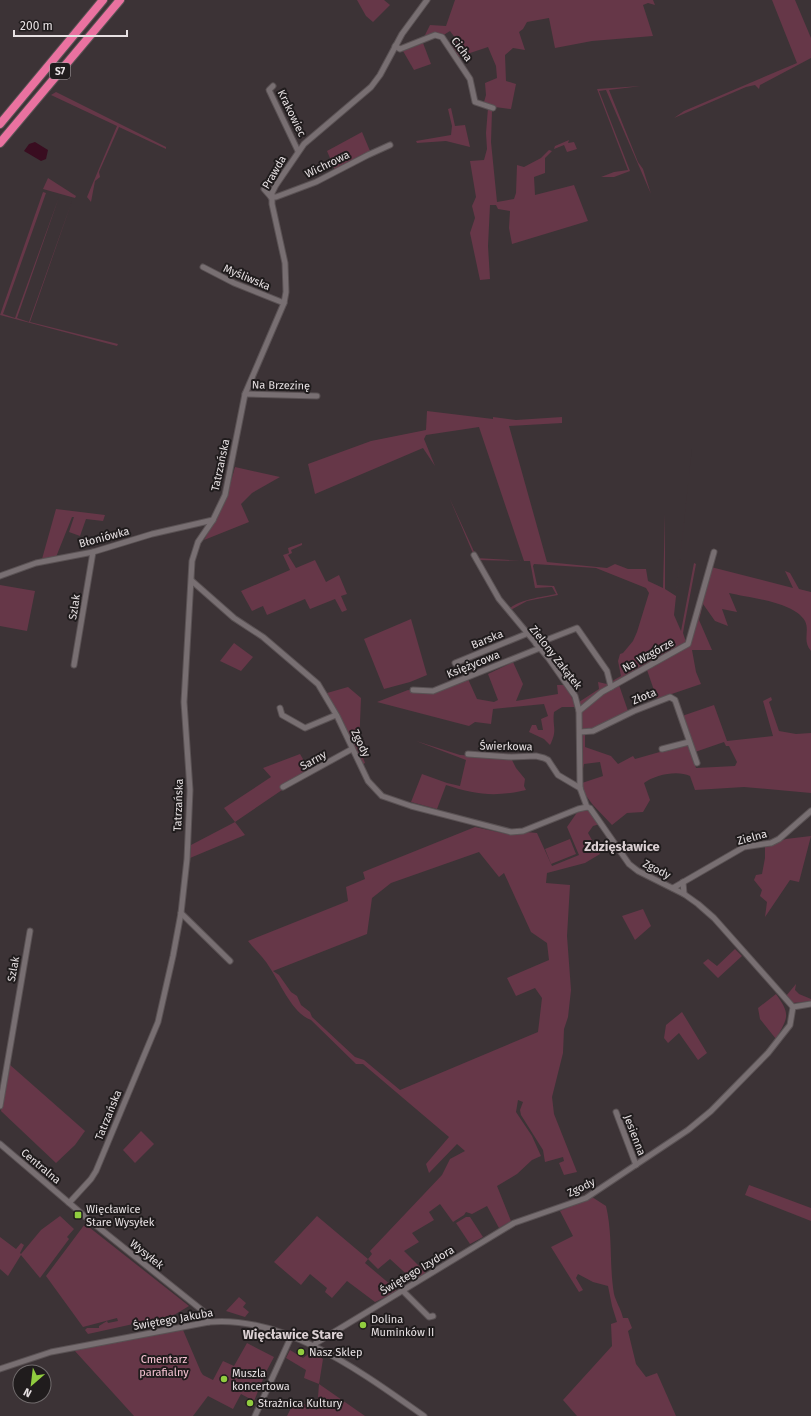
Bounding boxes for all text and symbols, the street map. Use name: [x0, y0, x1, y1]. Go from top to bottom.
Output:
scale bar: [14, 12, 127, 38]
text: 200 m: [20, 19, 53, 33]
street label: Cicha: [448, 35, 475, 64]
road number: S7: [50, 63, 70, 79]
street label: Krakowiec: [275, 88, 308, 139]
street label: Wichrowa: [303, 148, 352, 181]
street label: Prawda: [260, 153, 289, 191]
street label: Myśliwska: [221, 262, 272, 293]
street label: Na Brzezinę: [252, 378, 310, 393]
street label: Tatrzańska: [209, 438, 232, 492]
street label: Błoniówka: [77, 525, 131, 550]
street label: Szlak: [66, 593, 83, 621]
street label: Zielony Zakątek: [527, 623, 585, 692]
street label: Barska: [469, 627, 505, 652]
street label: Na Wzgórze: [620, 636, 676, 675]
street label: Księżycowa: [445, 648, 502, 681]
street label: Złota: [630, 686, 658, 707]
street label: Zgody: [348, 727, 373, 760]
street label: Świerkowa: [479, 739, 533, 753]
street label: Sarny: [298, 748, 329, 773]
street label: Tatrzańska: [171, 778, 186, 832]
street label: Zielna: [736, 827, 769, 848]
district label: Zdzięsławice: [584, 839, 660, 854]
street label: Zgody: [641, 857, 673, 882]
street label: Szlak: [5, 955, 22, 983]
street label: Tatrzańska: [93, 1088, 124, 1142]
street label: Jesienna: [621, 1113, 648, 1157]
street label: Centralna: [18, 1146, 63, 1187]
street label: Zgody: [565, 1175, 598, 1200]
place label: Więcławice Stare Wysyłek: [86, 1203, 155, 1229]
marker: Więcławice Stare Wysyłek: [73, 1210, 83, 1220]
street label: Wysyłek: [127, 1237, 166, 1272]
street label: Świętego Izydora: [377, 1242, 457, 1298]
street label: Świętego Jakuba: [132, 1305, 214, 1333]
place label: Dolina Muminków II: [371, 1313, 434, 1339]
marker: Dolina Muminków II: [358, 1320, 368, 1330]
district label: Więcławice Stare: [243, 1327, 343, 1342]
place label: Nasz Sklep: [309, 1346, 363, 1359]
marker: Nasz Sklep: [296, 1347, 306, 1357]
park label: Cmentarz parafialny: [139, 1353, 189, 1379]
north arrow: [12, 1364, 52, 1404]
place label: Muszla koncertowa: [232, 1367, 290, 1393]
marker: Muszla koncertowa: [219, 1374, 229, 1384]
text: N: [21, 1385, 34, 1400]
place label: Strażnica Kultury: [258, 1397, 343, 1410]
marker: Strażnica Kultury: [245, 1398, 255, 1408]

